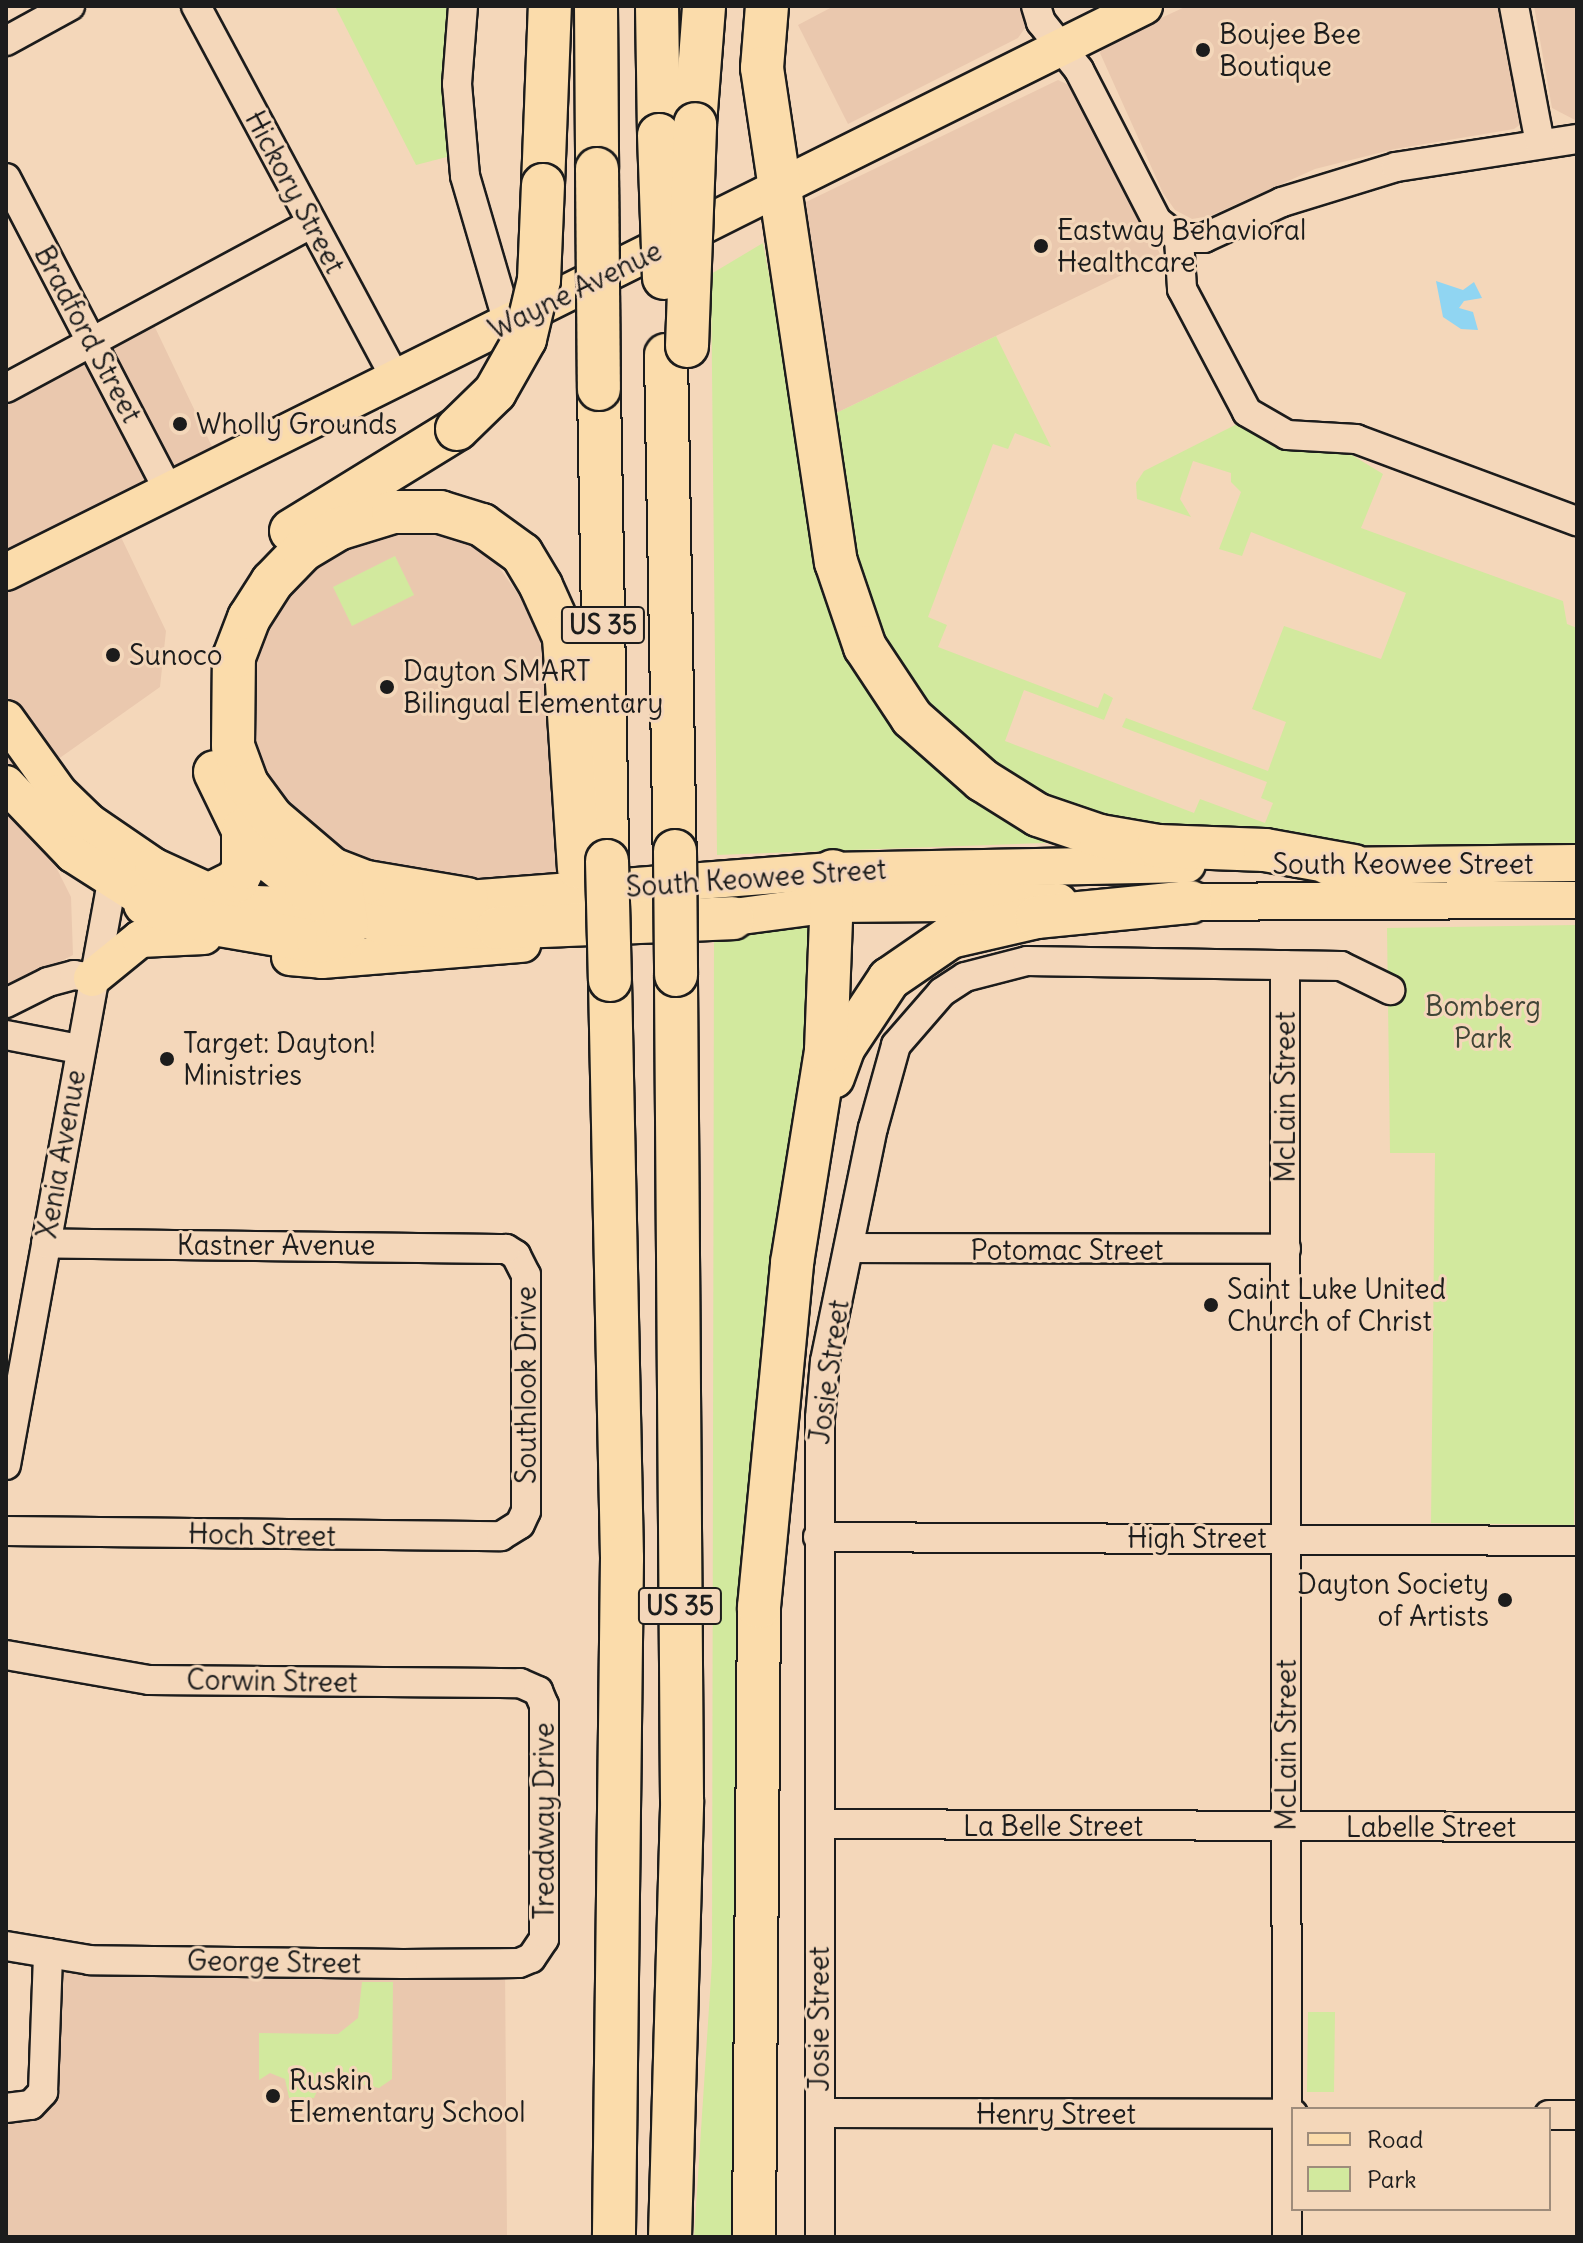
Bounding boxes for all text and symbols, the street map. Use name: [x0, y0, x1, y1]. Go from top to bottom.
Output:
place label: Boujee Bee Boutique: [1219, 17, 1361, 83]
marker: Boujee Bee Boutique: [1194, 41, 1212, 59]
street label: Hickory Street: [238, 105, 352, 279]
place label: Eastway Behavioral Healthcare: [1057, 213, 1306, 279]
street label: Wayne Avenue: [483, 234, 667, 346]
marker: Eastway Behavioral Healthcare: [1032, 237, 1050, 255]
street label: Bradford Street: [27, 240, 149, 428]
place label: Wholly Grounds: [196, 407, 397, 441]
marker: Wholly Grounds: [171, 415, 189, 433]
road number: US 35: [559, 603, 647, 647]
place label: Sunoco: [129, 638, 223, 672]
marker: Sunoco: [104, 646, 122, 664]
place label: Dayton SMART Bilingual Elementary: [403, 654, 663, 720]
marker: Dayton SMART Bilingual Elementary: [378, 678, 396, 696]
street label: South Keowee Street: [1273, 847, 1533, 881]
street label: South Keowee Street: [625, 852, 887, 904]
park label: Bomberg Park: [1425, 989, 1541, 1055]
street label: McLain Street: [1268, 1011, 1302, 1183]
place label: Target: Dayton! Ministries: [183, 1026, 376, 1092]
marker: Target: Dayton! Ministries: [158, 1050, 176, 1068]
street label: Xenia Avenue: [30, 1067, 92, 1241]
street label: Kastner Avenue: [177, 1228, 375, 1262]
street label: Potomac Street: [970, 1233, 1164, 1267]
place label: Saint Luke United Church of Christ: [1227, 1272, 1446, 1338]
street label: Southlook Drive: [509, 1286, 543, 1484]
marker: Saint Luke United Church of Christ: [1202, 1296, 1220, 1314]
street label: Josie Street: [802, 1298, 856, 1446]
street label: Hoch Street: [188, 1517, 336, 1553]
street label: High Street: [1127, 1521, 1267, 1555]
place label: Dayton Society of Artists: [1297, 1567, 1489, 1633]
road number: US 35: [636, 1584, 724, 1628]
marker: Dayton Society of Artists: [1496, 1591, 1514, 1609]
street label: McLain Street: [1269, 1659, 1303, 1831]
street label: Corwin Street: [186, 1663, 358, 1699]
street label: Treadway Drive: [527, 1722, 561, 1920]
street label: La Belle Street: [963, 1809, 1143, 1843]
street label: Labelle Street: [1346, 1810, 1516, 1844]
street label: George Street: [187, 1944, 361, 1980]
street label: Josie Street: [802, 1946, 836, 2092]
place label: Ruskin Elementary School: [289, 2063, 526, 2129]
marker: Ruskin Elementary School: [264, 2087, 282, 2105]
street label: Henry Street: [976, 2097, 1136, 2131]
legend: [1291, 2107, 1551, 2211]
text: Road: [1367, 2124, 1423, 2154]
text: Park: [1367, 2164, 1417, 2194]

